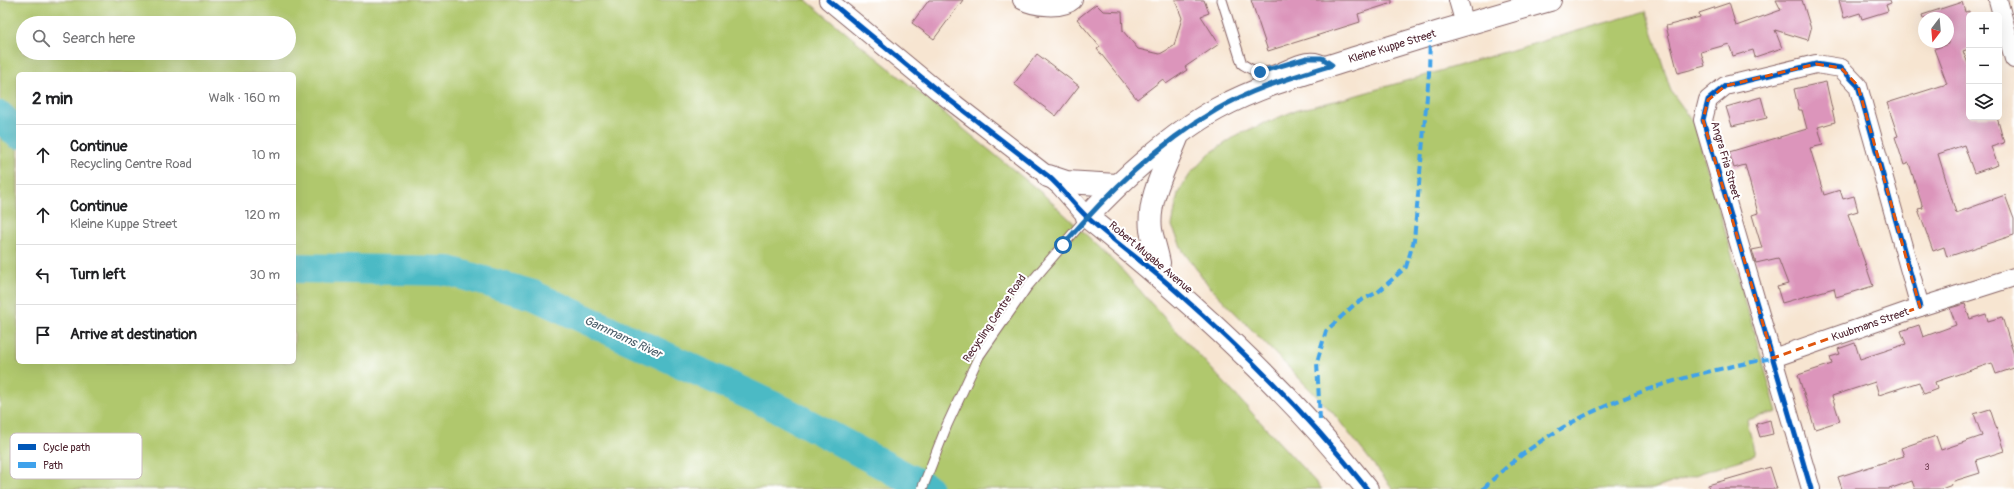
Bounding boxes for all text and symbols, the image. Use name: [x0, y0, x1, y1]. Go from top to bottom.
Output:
north arrow: [1918, 12, 1954, 48]
map controls: [1966, 12, 2002, 120]
button: +: [1966, 12, 2002, 48]
search box: [16, 16, 296, 60]
icon: search: [30, 27, 52, 49]
street label: Kleine Kuppe Street: [1347, 27, 1438, 66]
text: Search here: [62, 29, 135, 48]
button: −: [1966, 48, 2002, 84]
route end: [1251, 63, 1269, 81]
button: layers: [1966, 84, 2002, 120]
text: 2 min: [32, 88, 73, 109]
text: Walk · 160 m: [209, 90, 280, 106]
street label: Angra Fria Street: [1708, 120, 1743, 201]
text: Continue: [70, 137, 128, 156]
icon: ahead: [32, 144, 54, 166]
text: 10 m: [252, 147, 280, 163]
text: Recycling Centre Road: [70, 156, 192, 172]
text: Continue: [70, 197, 128, 216]
icon: ahead: [32, 204, 54, 226]
text: 120 m: [244, 207, 280, 223]
text: Kleine Kuppe Street: [70, 216, 177, 232]
street label: Robert Mugabe Avenue: [1106, 219, 1196, 296]
route start: [1054, 236, 1072, 254]
icon: left: [32, 264, 54, 286]
text: Turn left: [70, 265, 126, 284]
text: 30 m: [250, 267, 280, 283]
street label: Recycling Centre Road: [960, 272, 1029, 365]
street label: Kuubmans Street: [1830, 305, 1911, 344]
water label: Gammams River: [582, 313, 666, 363]
icon: arrive: [32, 324, 54, 346]
text: Arrive at destination: [70, 325, 197, 344]
legend: [10, 433, 142, 479]
text: Cycle path: [43, 441, 90, 454]
text: Path: [43, 459, 63, 472]
house number: 3: [1924, 462, 1930, 473]

